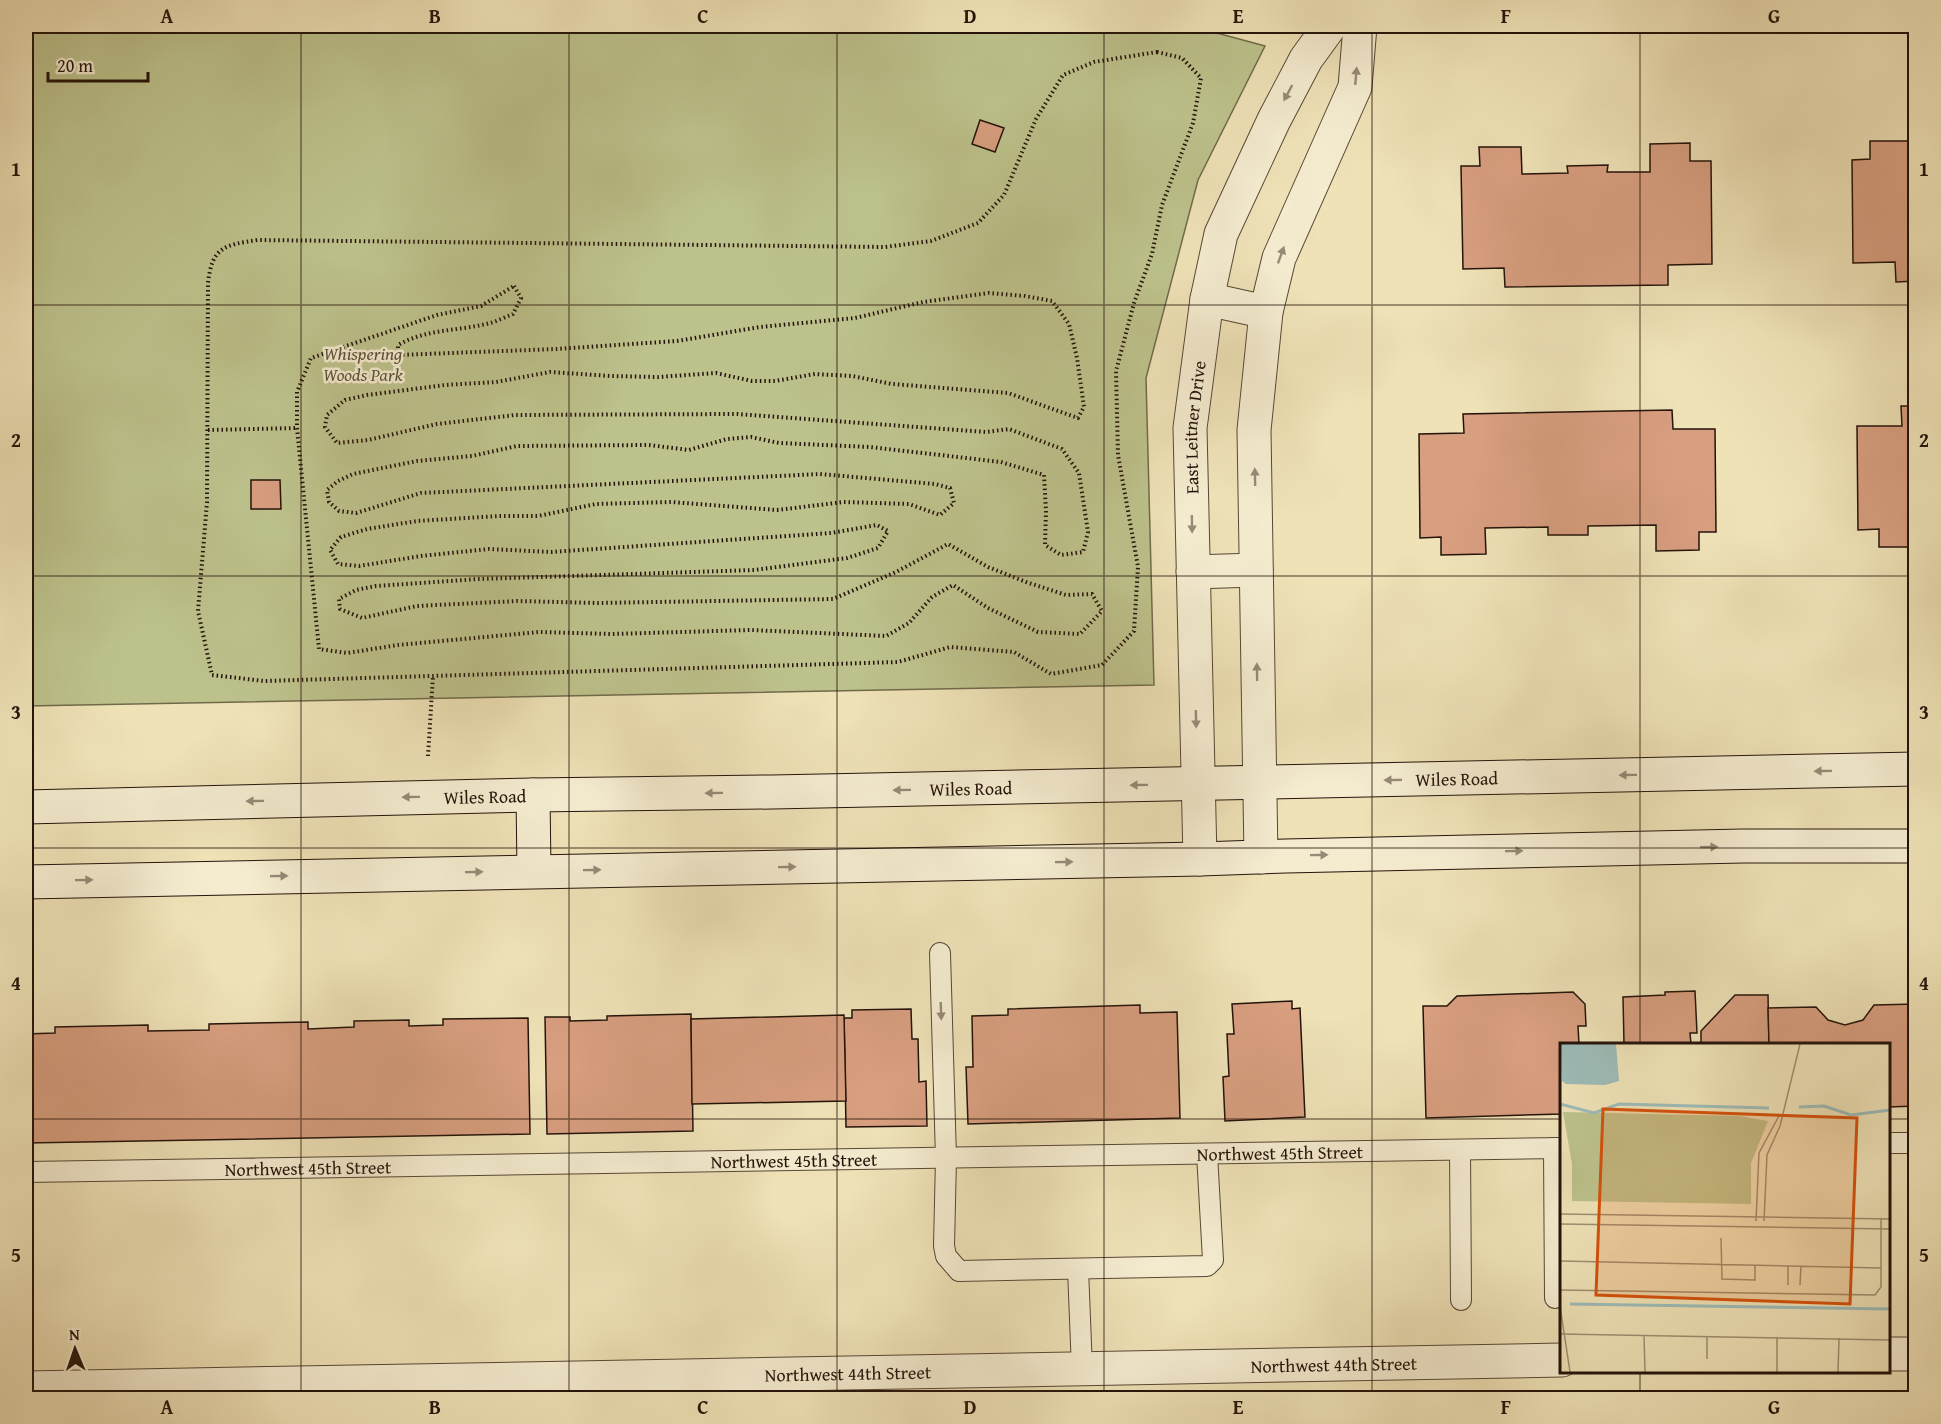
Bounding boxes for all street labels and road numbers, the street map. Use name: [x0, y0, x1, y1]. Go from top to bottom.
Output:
street label: East Leitner Drive: [1176, 359, 1212, 494]
street label: Wiles Road: [1415, 764, 1499, 793]
street label: Wiles Road: [929, 774, 1013, 802]
street label: Wiles Road: [443, 782, 527, 811]
street label: Northwest 45th Street: [1196, 1138, 1364, 1167]
street label: Northwest 45th Street: [710, 1145, 878, 1175]
street label: Northwest 45th Street: [224, 1153, 392, 1182]
street label: Northwest 44th Street: [1250, 1349, 1418, 1379]
street label: Northwest 44th Street: [764, 1358, 932, 1388]

